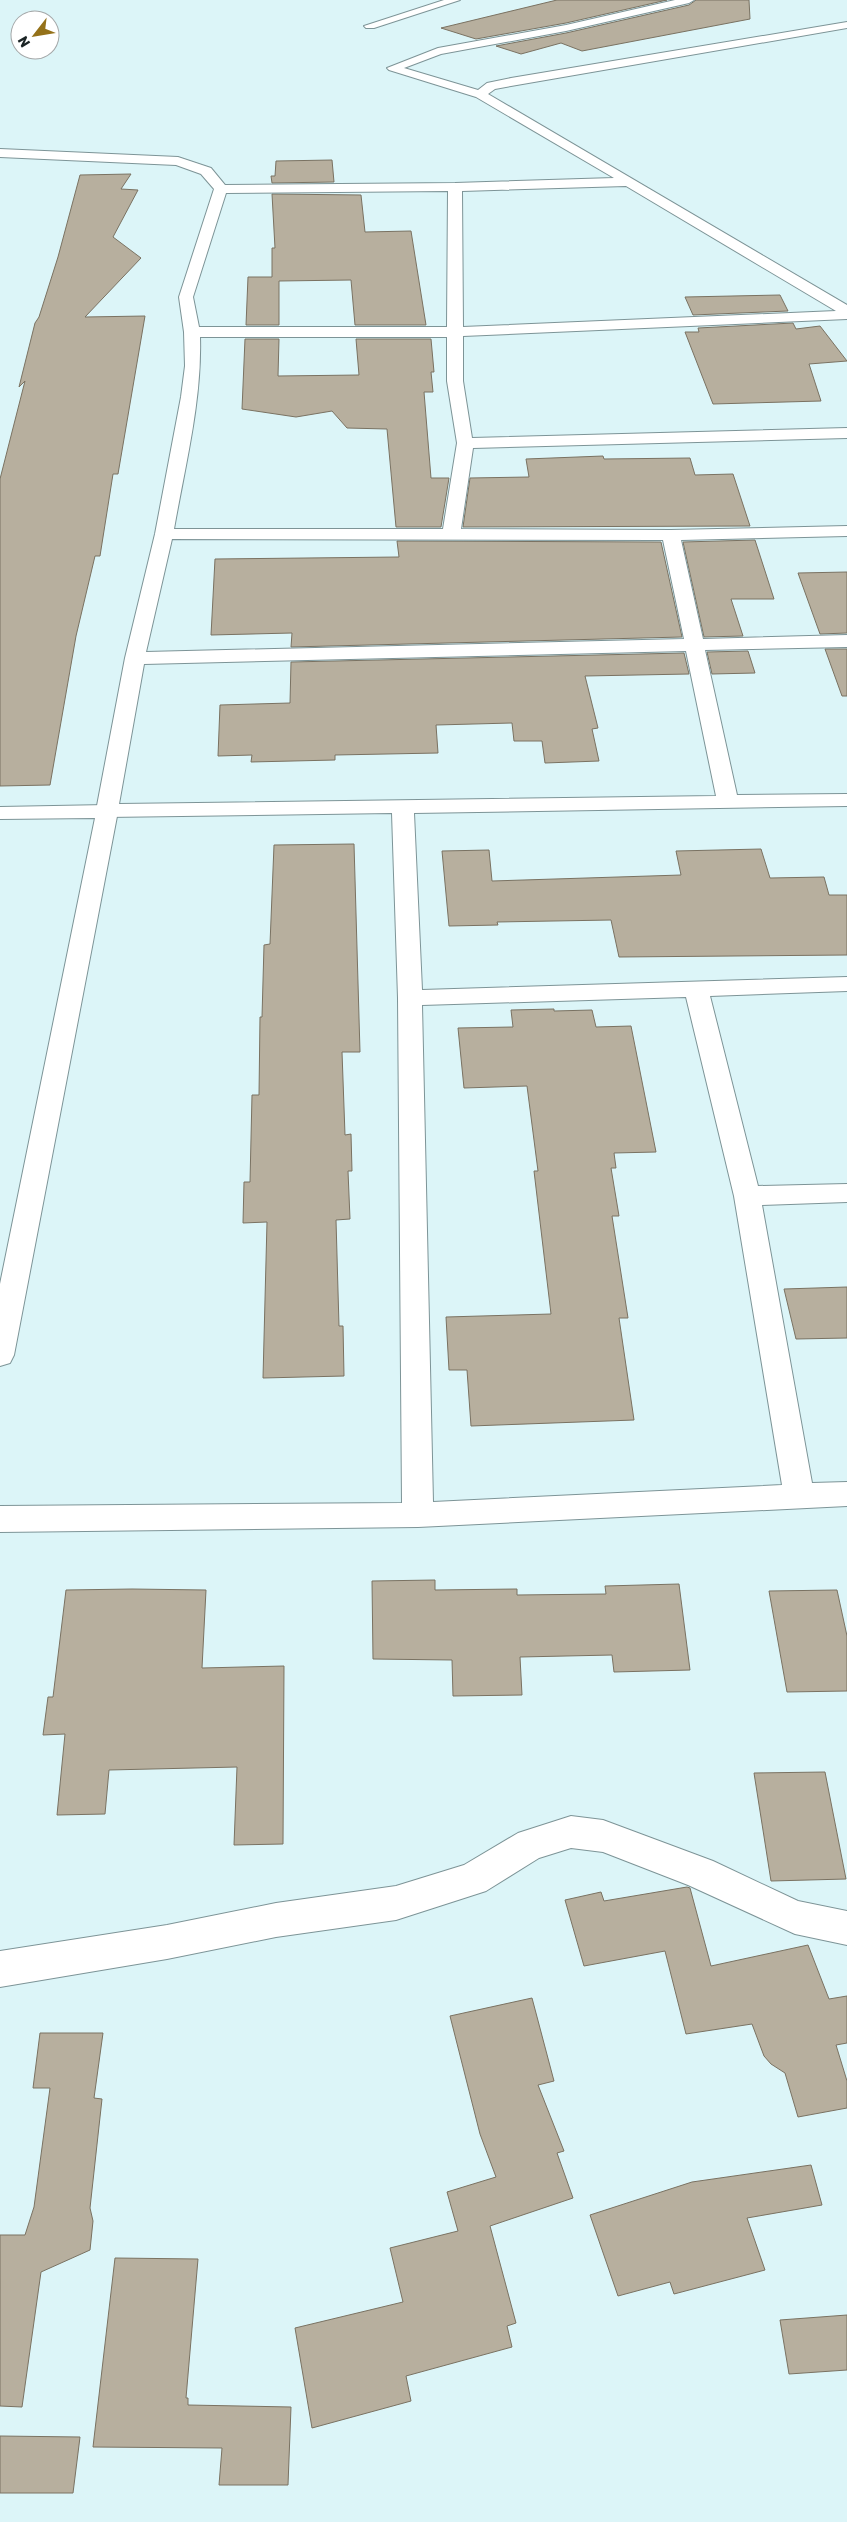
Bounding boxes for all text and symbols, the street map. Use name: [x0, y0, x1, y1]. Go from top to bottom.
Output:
north arrow: [10, 10, 60, 60]
text: N: [14, 33, 34, 50]

